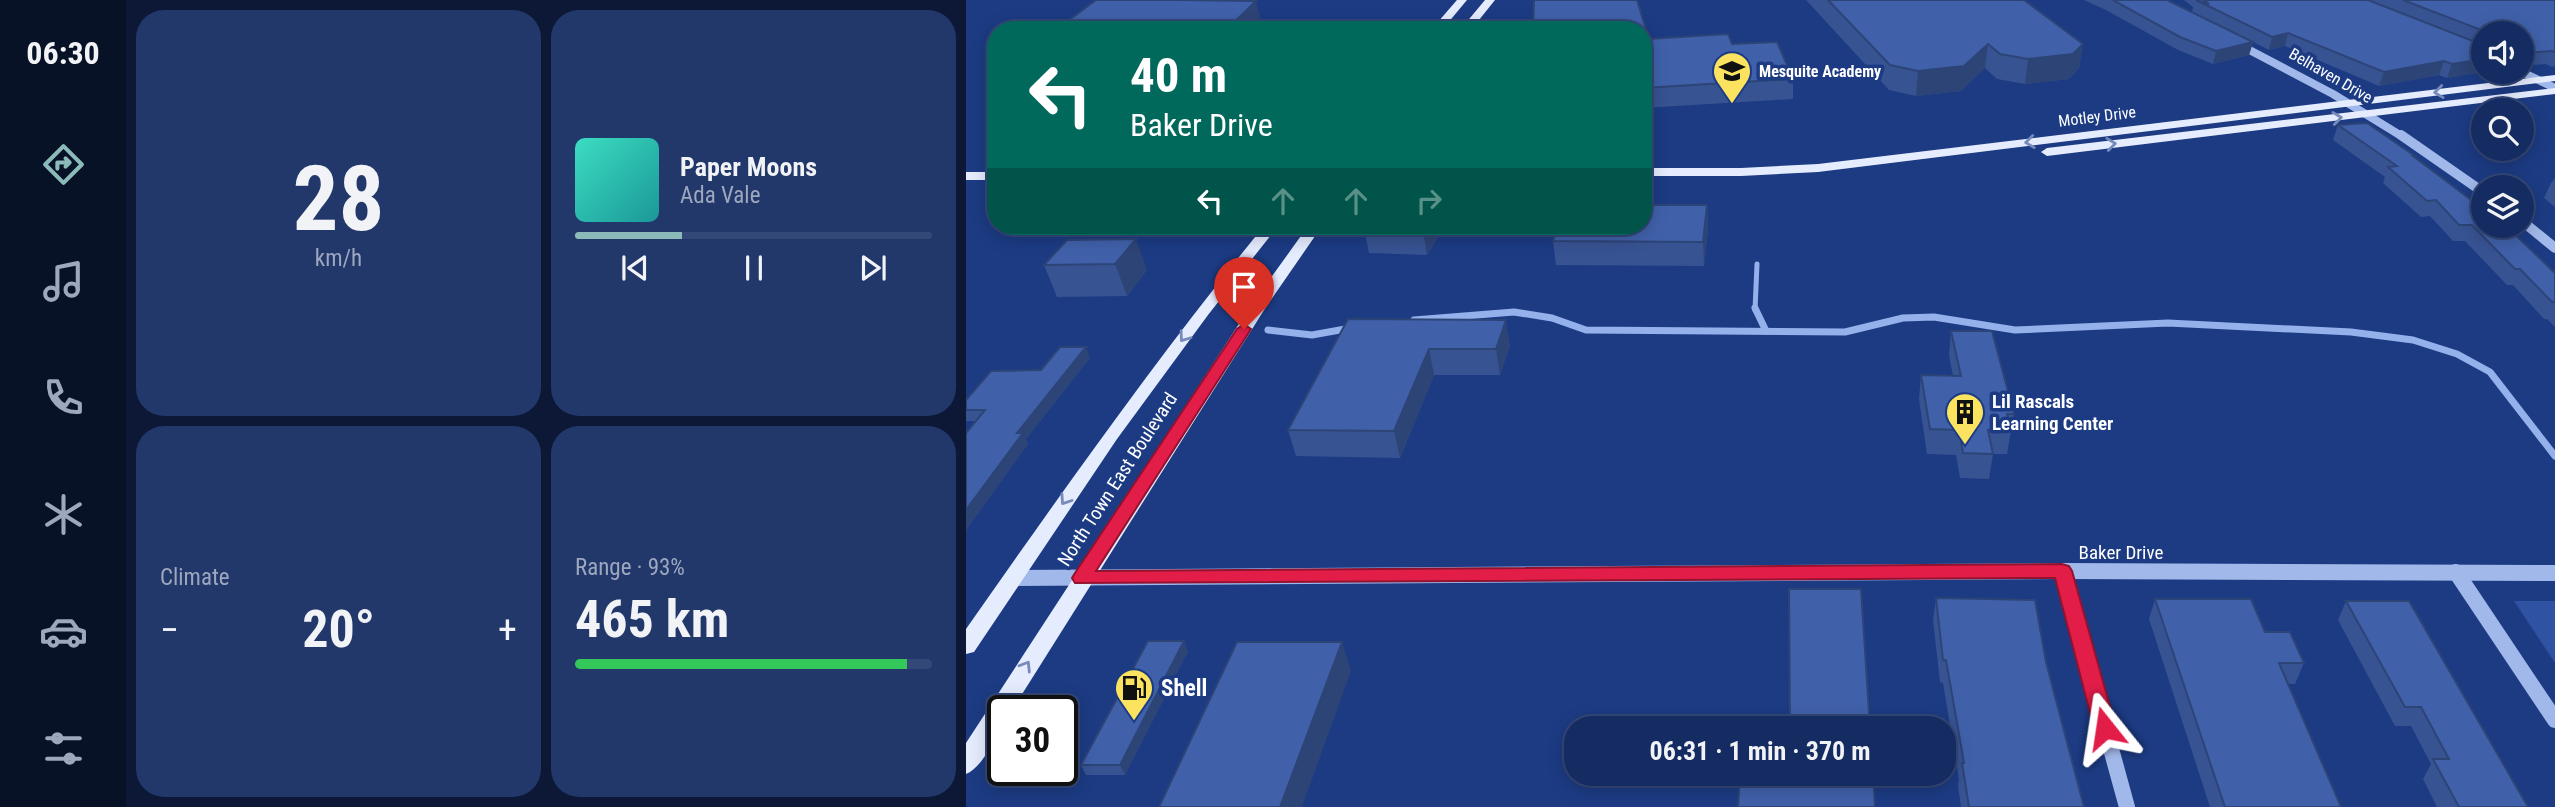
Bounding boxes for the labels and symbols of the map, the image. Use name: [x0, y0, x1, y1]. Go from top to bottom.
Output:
street label: Belhaven Drive: [2286, 44, 2376, 107]
school or university icon: Mesquite Academy: [1711, 50, 1753, 105]
place label: Mesquite Academy: [1759, 62, 1881, 81]
one-way arrow: [2433, 85, 2444, 100]
street label: Motley Drive: [2057, 102, 2137, 131]
one-way arrow: [2332, 111, 2343, 126]
one-way arrow: [2024, 134, 2036, 149]
one-way arrow: [2106, 137, 2117, 152]
pin: [1214, 257, 1274, 329]
one-way arrow: [1179, 330, 1192, 342]
street label: North Town East Boulevard: [1053, 388, 1182, 570]
place label: Lil Rascals Learning Center: [1992, 390, 2113, 435]
building icon: Lil Rascals Learning Center: [1944, 391, 1986, 446]
one-way arrow: [1061, 493, 1074, 506]
street label: Baker Drive: [2079, 541, 2163, 564]
one-way arrow: [1018, 660, 1031, 673]
fuel station icon: Shell: [1113, 667, 1155, 722]
place label: Shell: [1161, 675, 1207, 702]
position arrow: [2068, 691, 2142, 765]
speed limit sign: 30: [987, 695, 1078, 786]

